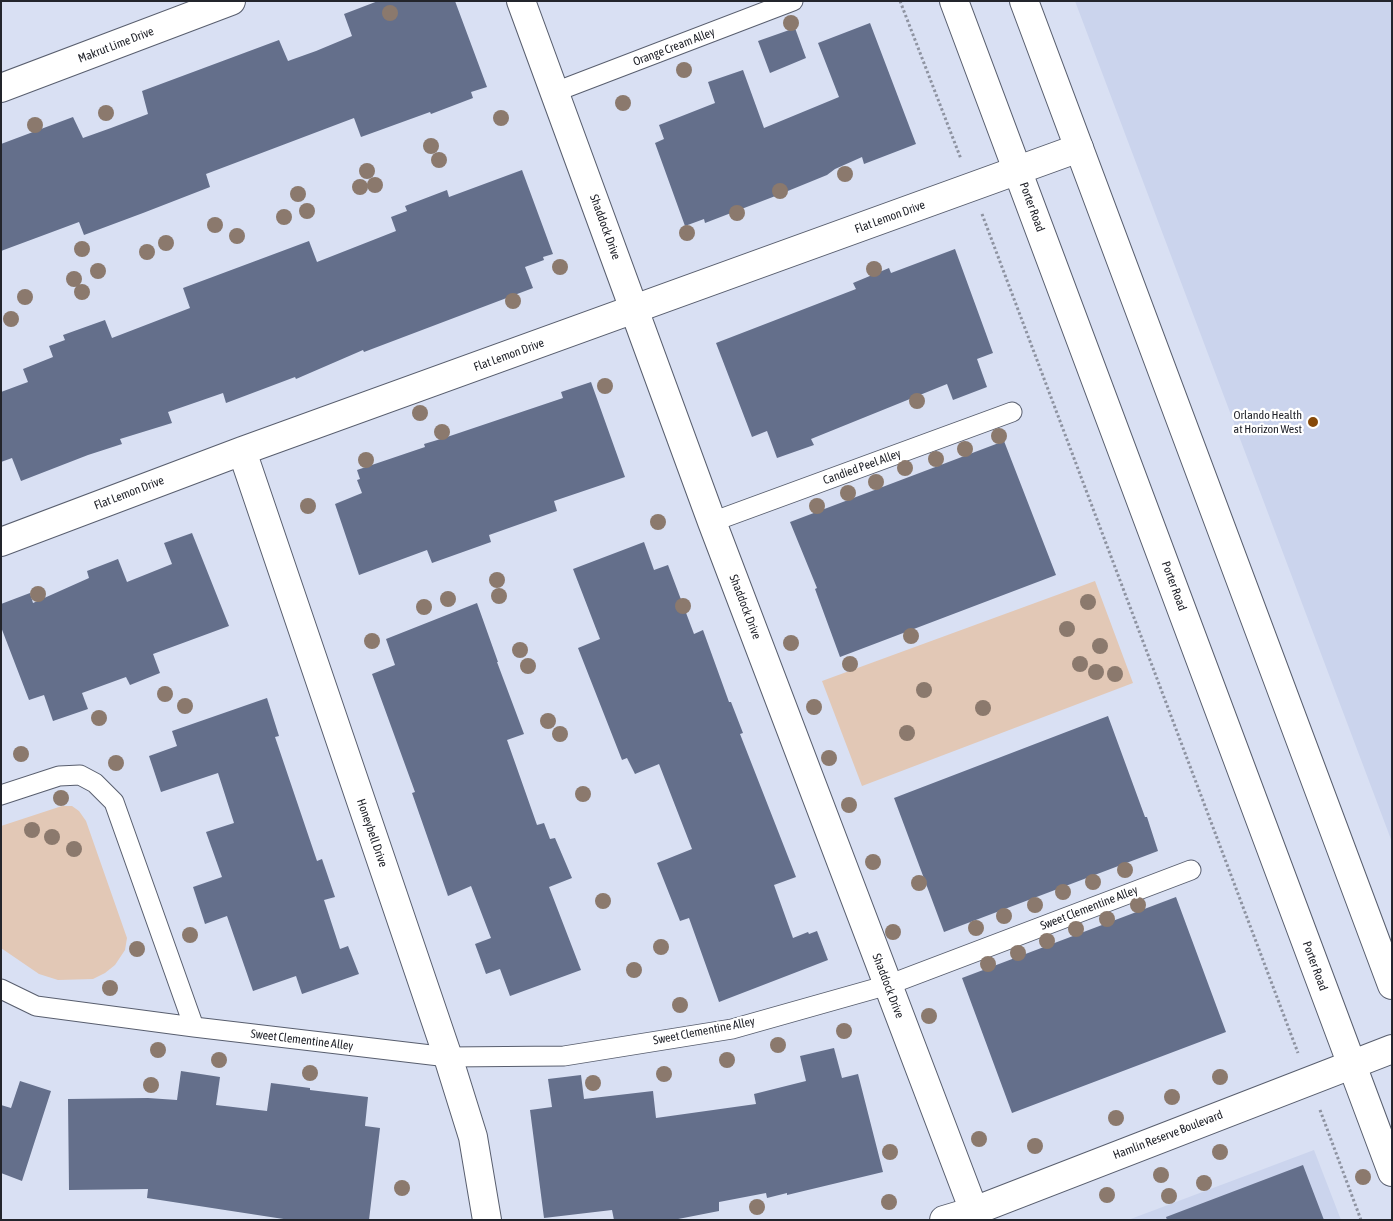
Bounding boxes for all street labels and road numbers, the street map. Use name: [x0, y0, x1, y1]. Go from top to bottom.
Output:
street label: Makrut Lime Drive: [76, 24, 156, 66]
street label: Orange Cream Alley: [631, 25, 717, 69]
street label: Porter Road: [1016, 180, 1048, 234]
street label: Shaddock Drive: [587, 193, 623, 261]
street label: Flat Lemon Drive: [853, 198, 927, 236]
street label: Flat Lemon Drive: [472, 336, 546, 374]
street label: Candied Peel Alley: [821, 446, 903, 488]
street label: Flat Lemon Drive: [92, 473, 166, 513]
street label: Porter Road: [1158, 559, 1190, 613]
street label: Shaddock Drive: [726, 573, 764, 641]
street label: Honeybell Drive: [354, 797, 390, 869]
street label: Sweet Clementine Alley: [1038, 883, 1140, 933]
street label: Porter Road: [1299, 939, 1331, 993]
street label: Shaddock Drive: [869, 952, 907, 1020]
street label: Sweet Clementine Alley: [652, 1014, 756, 1048]
street label: Sweet Clementine Alley: [250, 1027, 354, 1053]
street label: Hamlin Reserve Boulevard: [1111, 1107, 1225, 1163]

